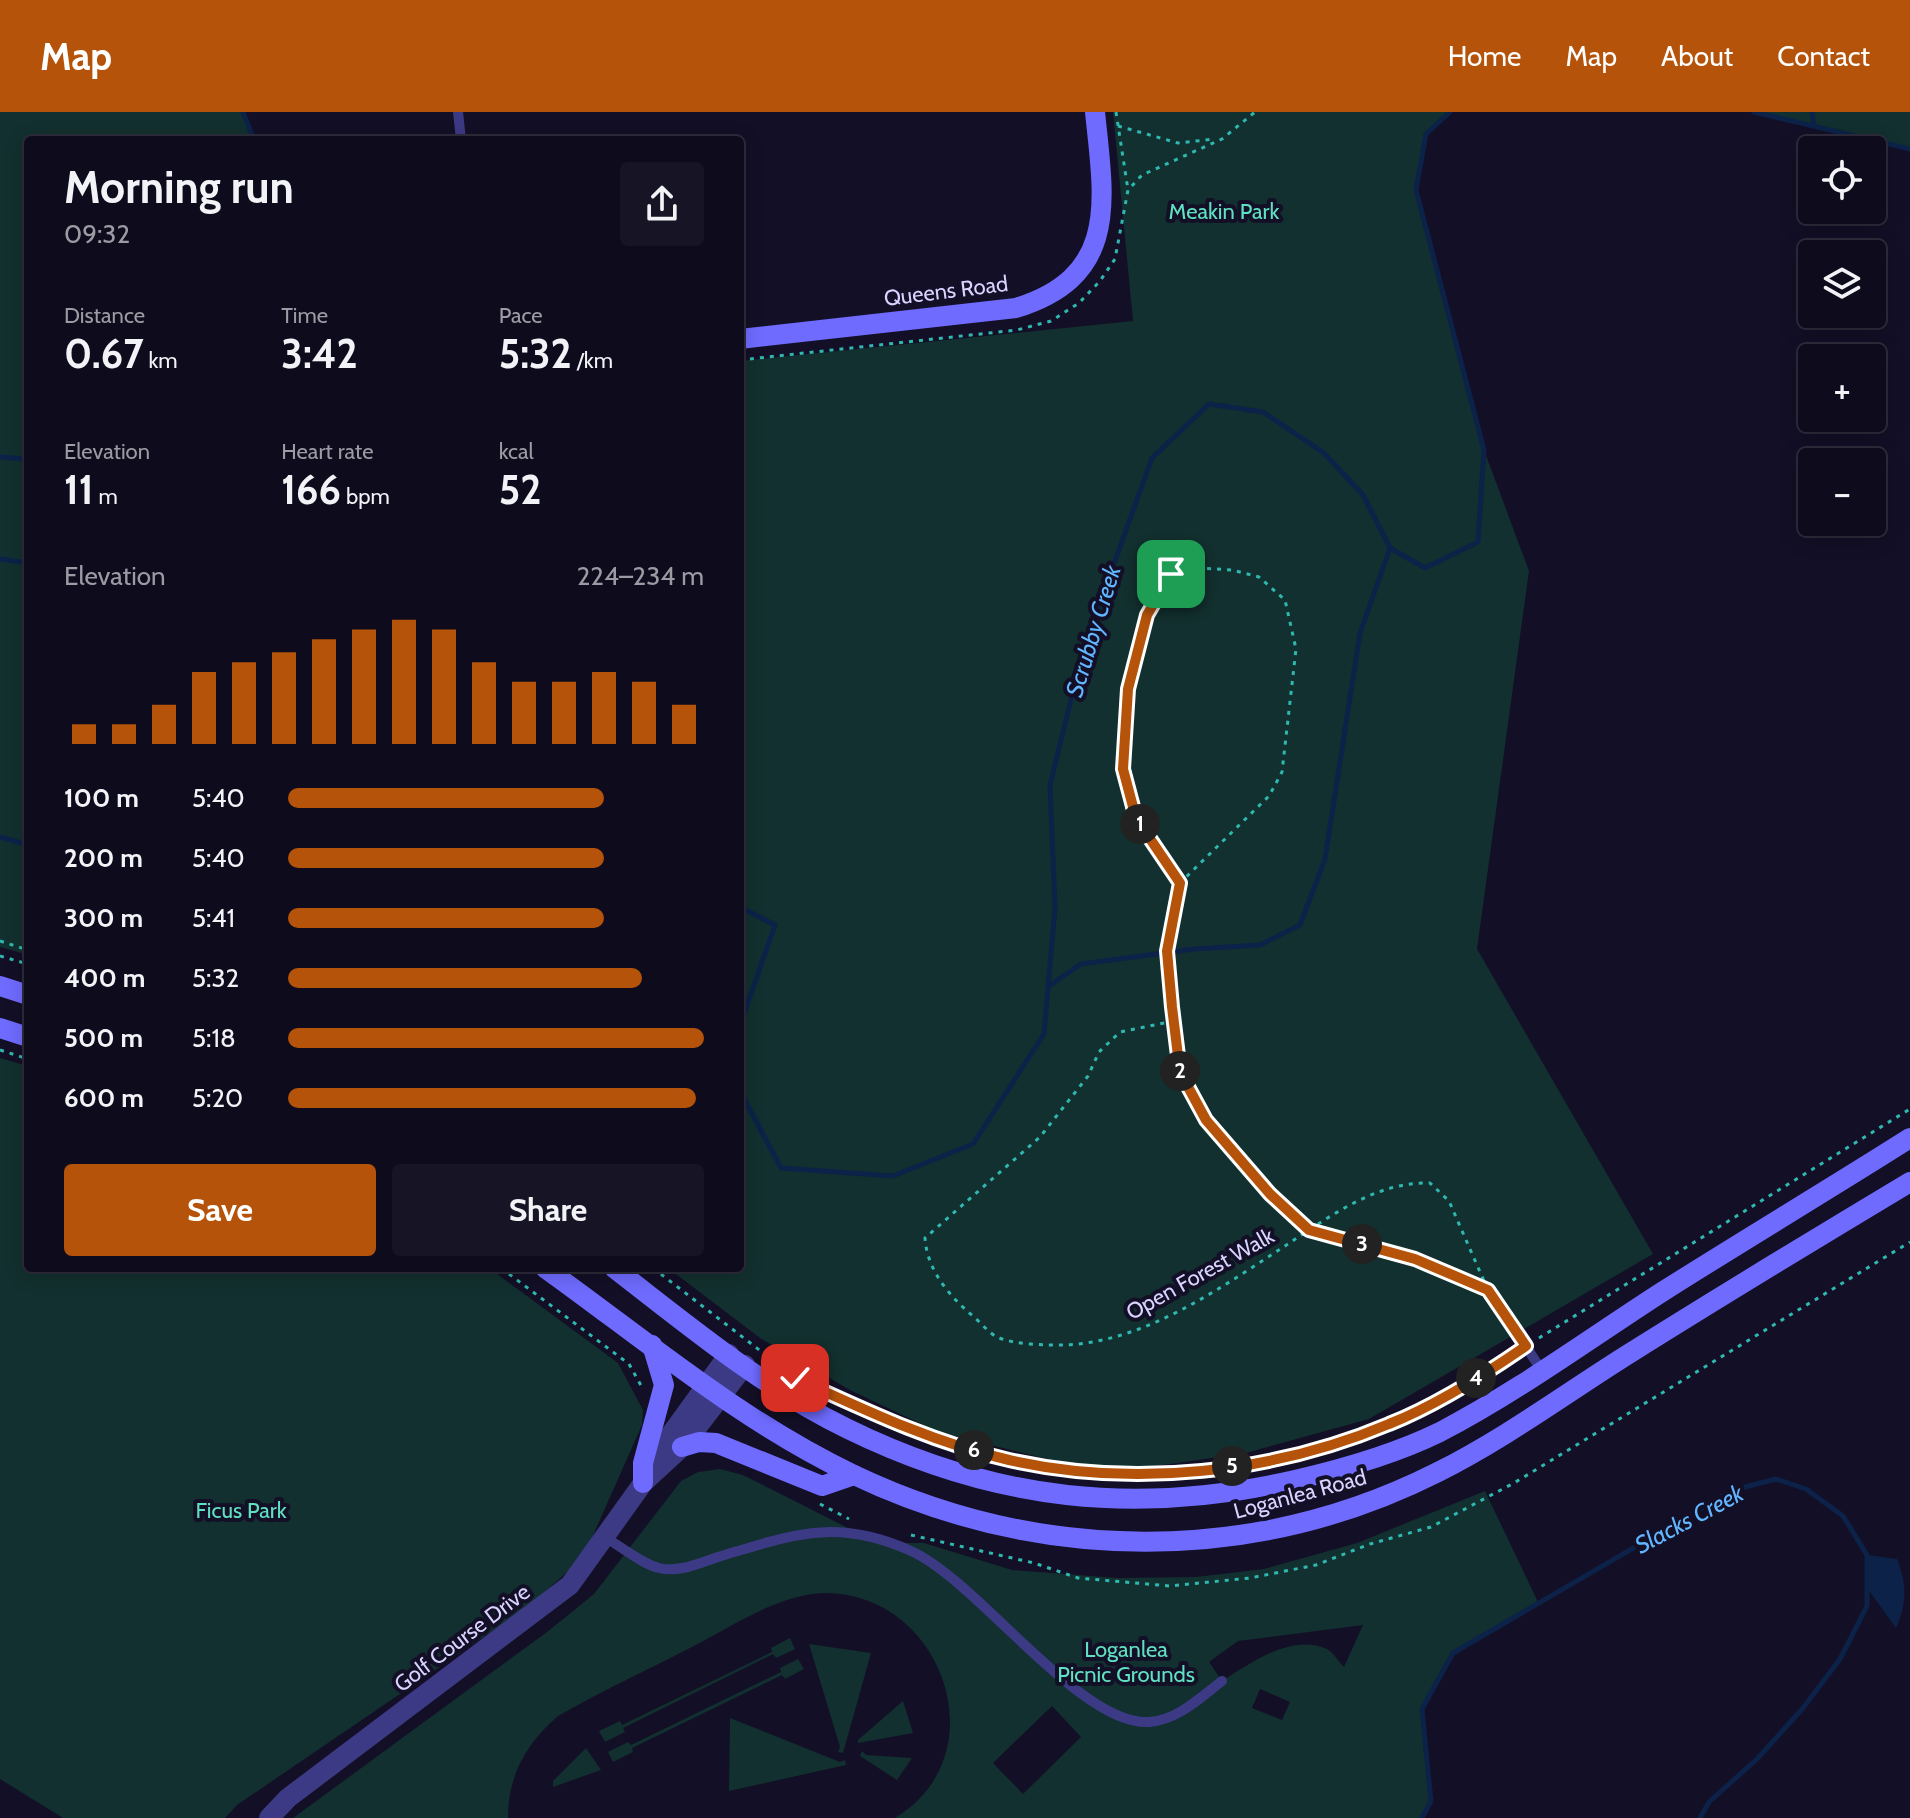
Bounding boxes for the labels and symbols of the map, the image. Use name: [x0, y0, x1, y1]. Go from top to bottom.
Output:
park label: Meakin Park: [1169, 198, 1280, 225]
street label: Queens Road: [882, 270, 1010, 312]
pin: [1137, 540, 1205, 608]
water label: Scrubby Creek: [1059, 561, 1127, 700]
pin: 1: [1120, 804, 1160, 844]
pin: 2: [1160, 1051, 1200, 1091]
street label: Open Forest Walk: [1121, 1222, 1279, 1326]
pin: 3: [1342, 1224, 1382, 1264]
pin: [761, 1344, 829, 1412]
pin: 4: [1456, 1358, 1496, 1398]
pin: 6: [954, 1430, 994, 1470]
pin: 5: [1212, 1446, 1252, 1486]
street label: Loganlea Road: [1231, 1463, 1369, 1525]
water label: Slacks Creek: [1630, 1478, 1749, 1560]
park label: Ficus Park: [195, 1497, 287, 1524]
street label: Golf Course Drive: [389, 1578, 535, 1698]
park label: Loganlea Picnic Grounds: [1057, 1636, 1195, 1688]

